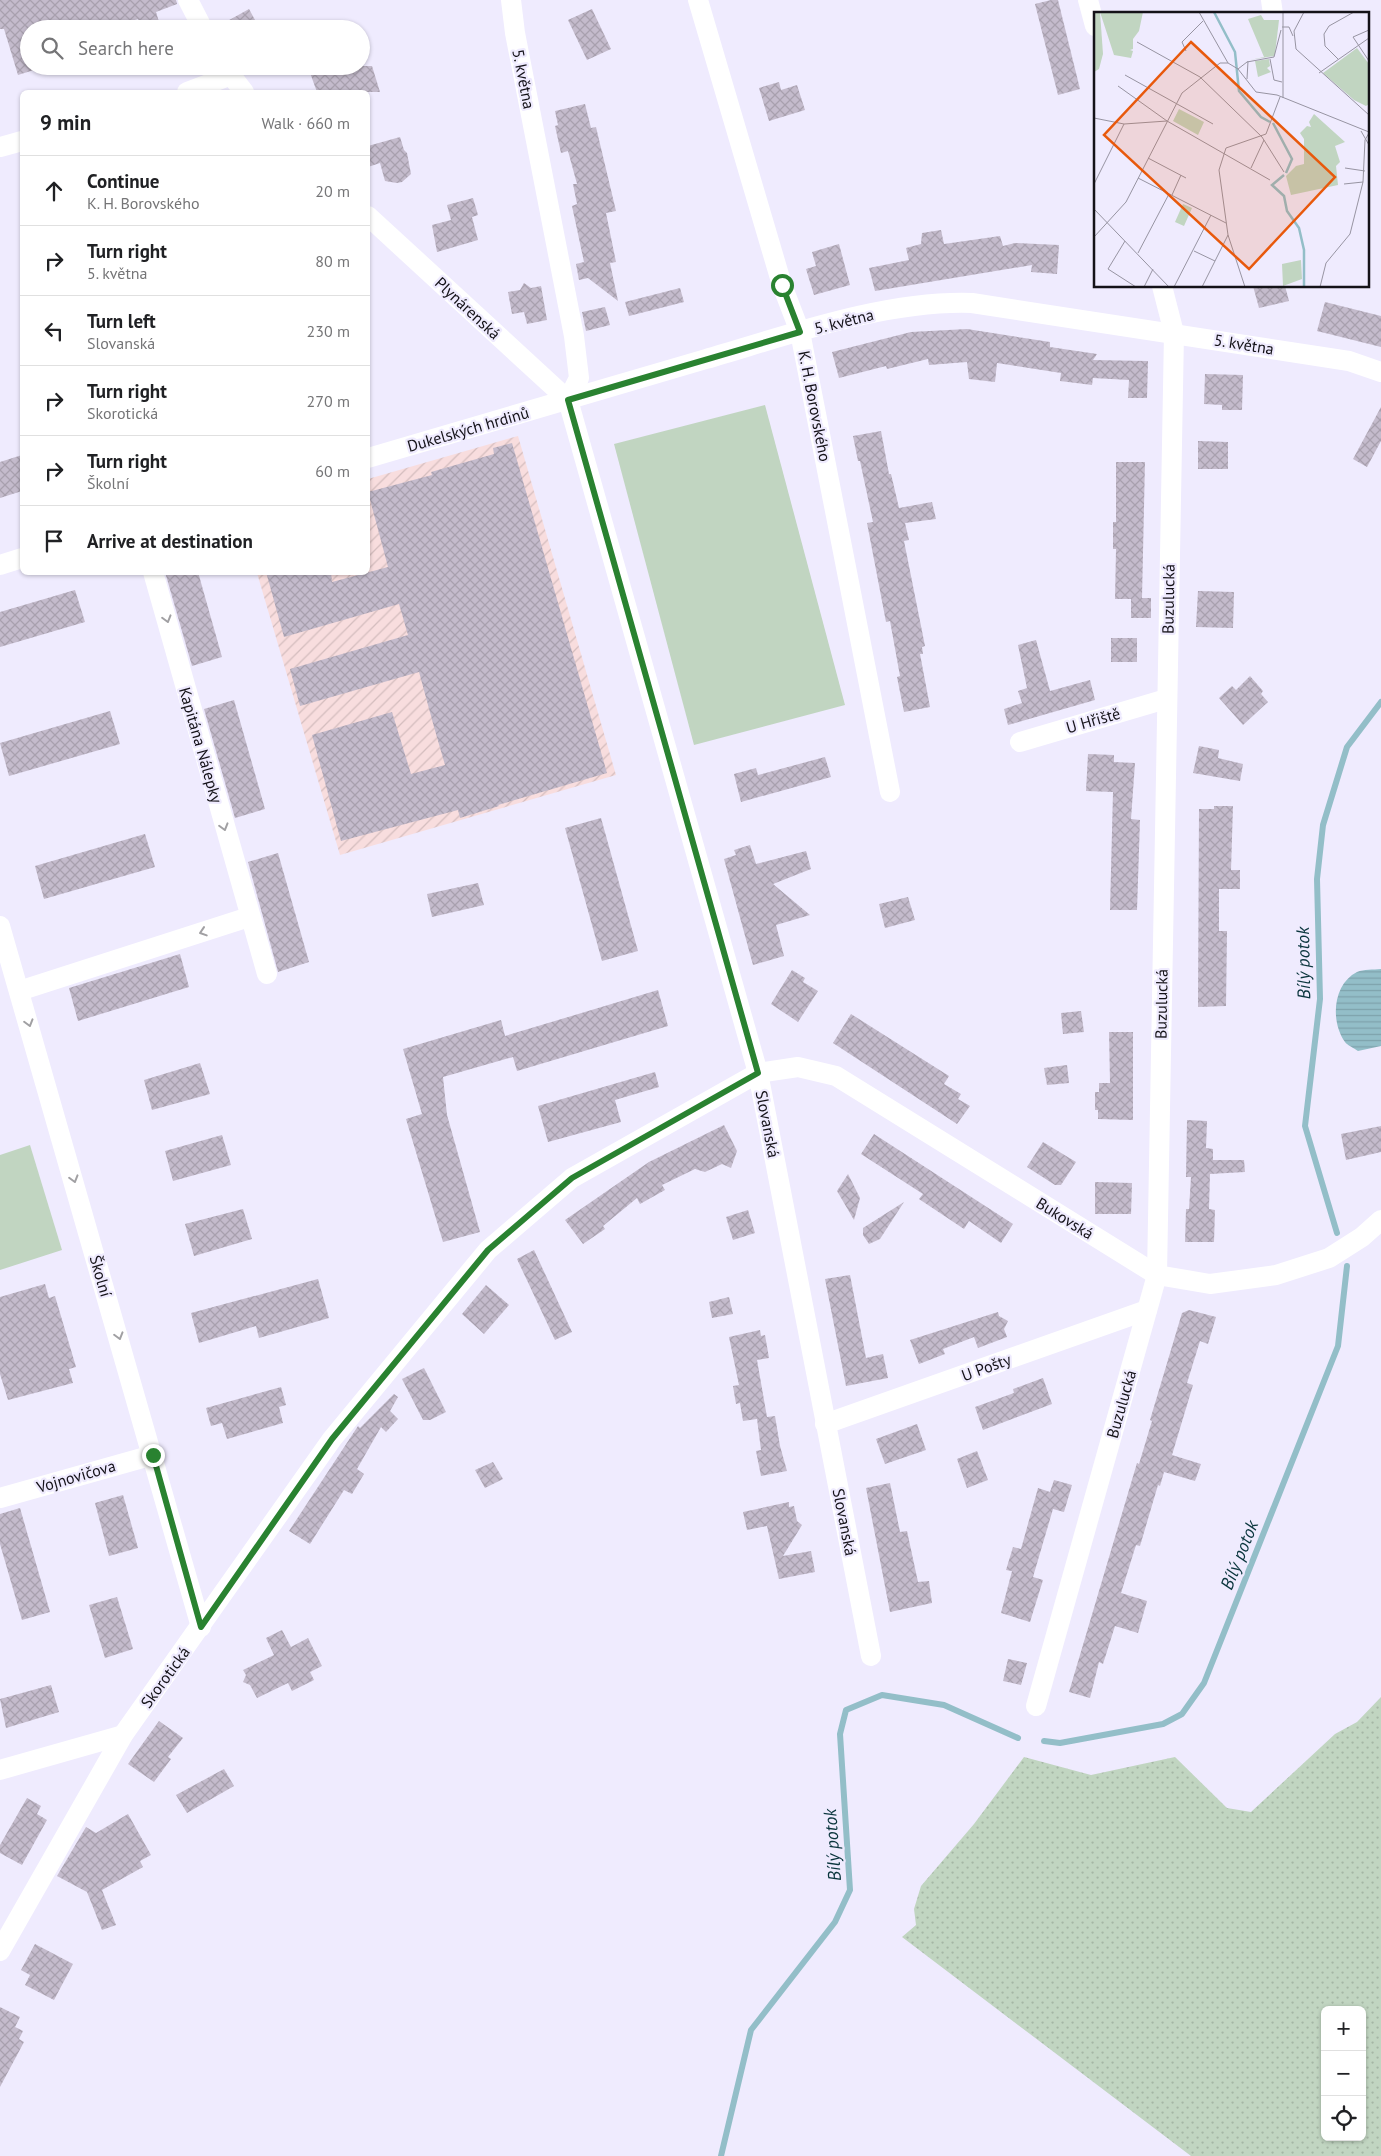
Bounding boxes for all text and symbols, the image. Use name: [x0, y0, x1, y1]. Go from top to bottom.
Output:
inset map: [1094, 12, 1368, 288]
search box: [20, 20, 370, 75]
icon: search: [38, 34, 66, 62]
text: Search here: [78, 36, 174, 60]
street label: 5. května: [508, 47, 540, 111]
text: 9 min: [40, 109, 91, 136]
text: Walk · 660 m: [261, 113, 350, 133]
text: Continue: [87, 169, 159, 193]
icon: ahead: [40, 177, 68, 205]
text: 20 m: [315, 181, 350, 201]
text: K. H. Borovského: [87, 193, 200, 213]
text: Turn right: [87, 239, 167, 263]
icon: right: [40, 247, 68, 275]
text: 80 m: [315, 251, 350, 271]
text: 5. května: [87, 263, 148, 283]
street label: Plynárenská: [431, 273, 505, 343]
route start: [771, 274, 794, 297]
street label: 5. května: [812, 304, 876, 338]
text: Turn left: [87, 309, 156, 333]
icon: left: [40, 317, 68, 345]
text: 230 m: [307, 321, 350, 341]
street label: 5. května: [1213, 329, 1275, 359]
text: Slovanská: [87, 333, 155, 353]
street label: K. H. Borovského: [794, 349, 836, 463]
text: Turn right: [87, 379, 167, 403]
icon: right: [40, 387, 68, 415]
text: 270 m: [307, 391, 350, 411]
street label: Dukelských hrdinů: [405, 402, 531, 456]
text: Skorotická: [87, 403, 158, 423]
text: Turn right: [87, 449, 167, 473]
icon: right: [40, 457, 68, 485]
text: 60 m: [315, 461, 350, 481]
text: Školní: [87, 473, 129, 493]
icon: arrive: [40, 527, 68, 555]
text: Arrive at destination: [87, 529, 253, 553]
street label: Buzulucká: [1157, 564, 1179, 634]
one-way arrow: [161, 615, 171, 623]
street label: Kapitána Nálepky: [175, 685, 227, 806]
street label: U Hřiště: [1064, 703, 1122, 737]
one-way arrow: [219, 822, 229, 830]
one-way arrow: [199, 926, 208, 936]
water label: Bílý potok: [1291, 926, 1315, 999]
street label: Buzulucká: [1150, 969, 1172, 1039]
one-way arrow: [23, 1019, 33, 1027]
street label: Slovanská: [752, 1089, 784, 1159]
one-way arrow: [68, 1175, 78, 1183]
street label: Bukovská: [1033, 1193, 1097, 1243]
street label: Školní: [86, 1253, 116, 1299]
one-way arrow: [113, 1331, 123, 1339]
street label: U Pošty: [958, 1349, 1014, 1385]
street label: Buzulucká: [1102, 1368, 1140, 1440]
route end: [142, 1444, 165, 1467]
street label: Vojnovičova: [33, 1455, 118, 1497]
street label: Slovanská: [829, 1487, 861, 1557]
water label: Bílý potok: [1215, 1516, 1264, 1593]
street label: Skorotická: [136, 1642, 194, 1712]
water label: Bílý potok: [818, 1807, 846, 1882]
map controls: [1321, 2006, 1366, 2141]
button: +: [1321, 2006, 1366, 2051]
button: −: [1321, 2051, 1366, 2096]
button: locate: [1321, 2096, 1366, 2141]

